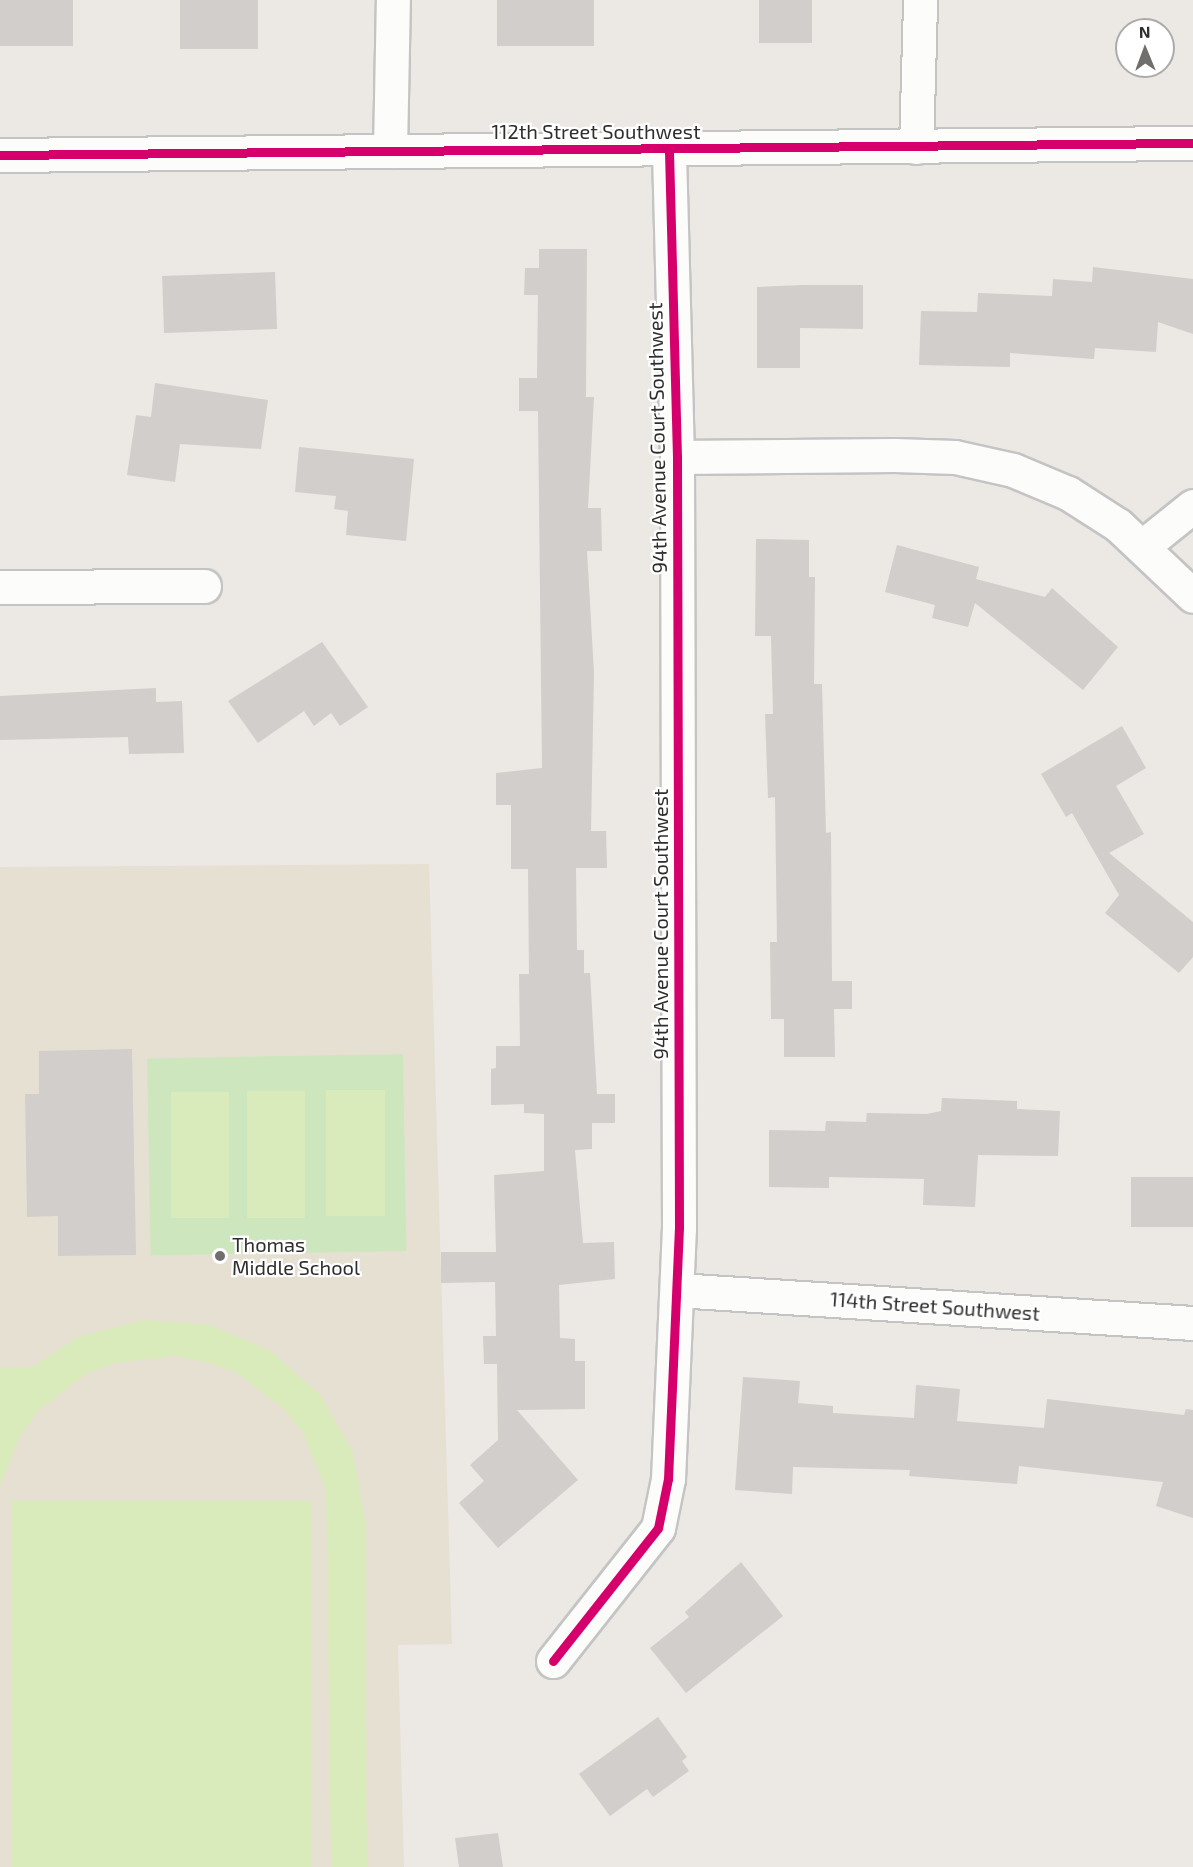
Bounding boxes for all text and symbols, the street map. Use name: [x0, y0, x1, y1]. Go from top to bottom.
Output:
north arrow: [1115, 18, 1175, 78]
text: N: [1139, 22, 1151, 41]
street label: 112th Street Southwest: [491, 119, 701, 143]
street label: 94th Avenue Court Southwest: [643, 302, 671, 574]
street label: 94th Avenue Court Southwest: [648, 788, 672, 1060]
place label: Thomas Middle School: [232, 1232, 360, 1279]
marker: Thomas Middle School: [213, 1249, 227, 1263]
street label: 114th Street Southwest: [829, 1287, 1041, 1325]

